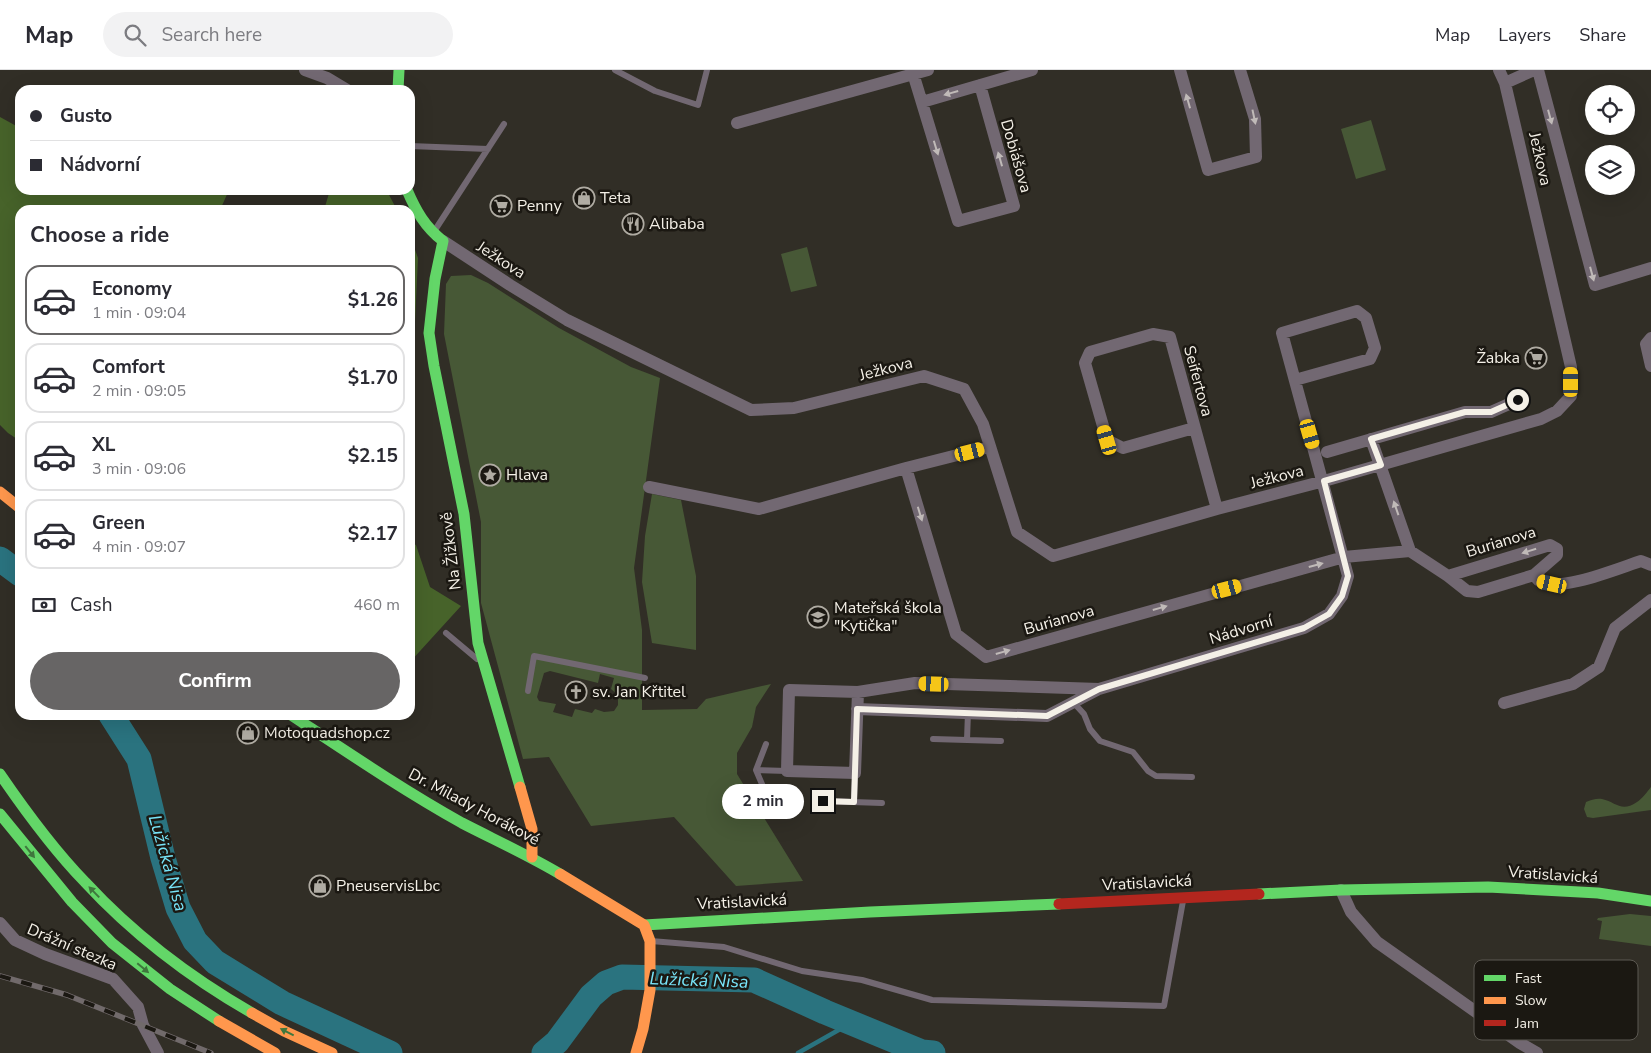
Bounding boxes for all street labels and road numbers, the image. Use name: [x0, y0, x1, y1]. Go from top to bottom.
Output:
street label: Dobiášova: [995, 117, 1037, 195]
street label: Ježkova: [1523, 129, 1557, 188]
street label: Ježkova: [471, 235, 530, 284]
street label: Seifertova: [1178, 343, 1218, 419]
street label: Ježkova: [856, 352, 915, 386]
street label: Ježkova: [1247, 460, 1306, 494]
street label: Na Žižkově: [435, 511, 467, 591]
street label: Burianova: [1463, 521, 1539, 563]
street label: Burianova: [1021, 599, 1097, 641]
street label: Nádvorní: [1207, 610, 1277, 650]
street label: Dr. Milady Horákové: [405, 763, 543, 851]
street label: Vratislavická: [1506, 861, 1599, 889]
street label: Vratislavická: [1100, 870, 1193, 896]
street label: Vratislavická: [695, 889, 788, 915]
street label: Drážní stezka: [24, 918, 120, 976]

